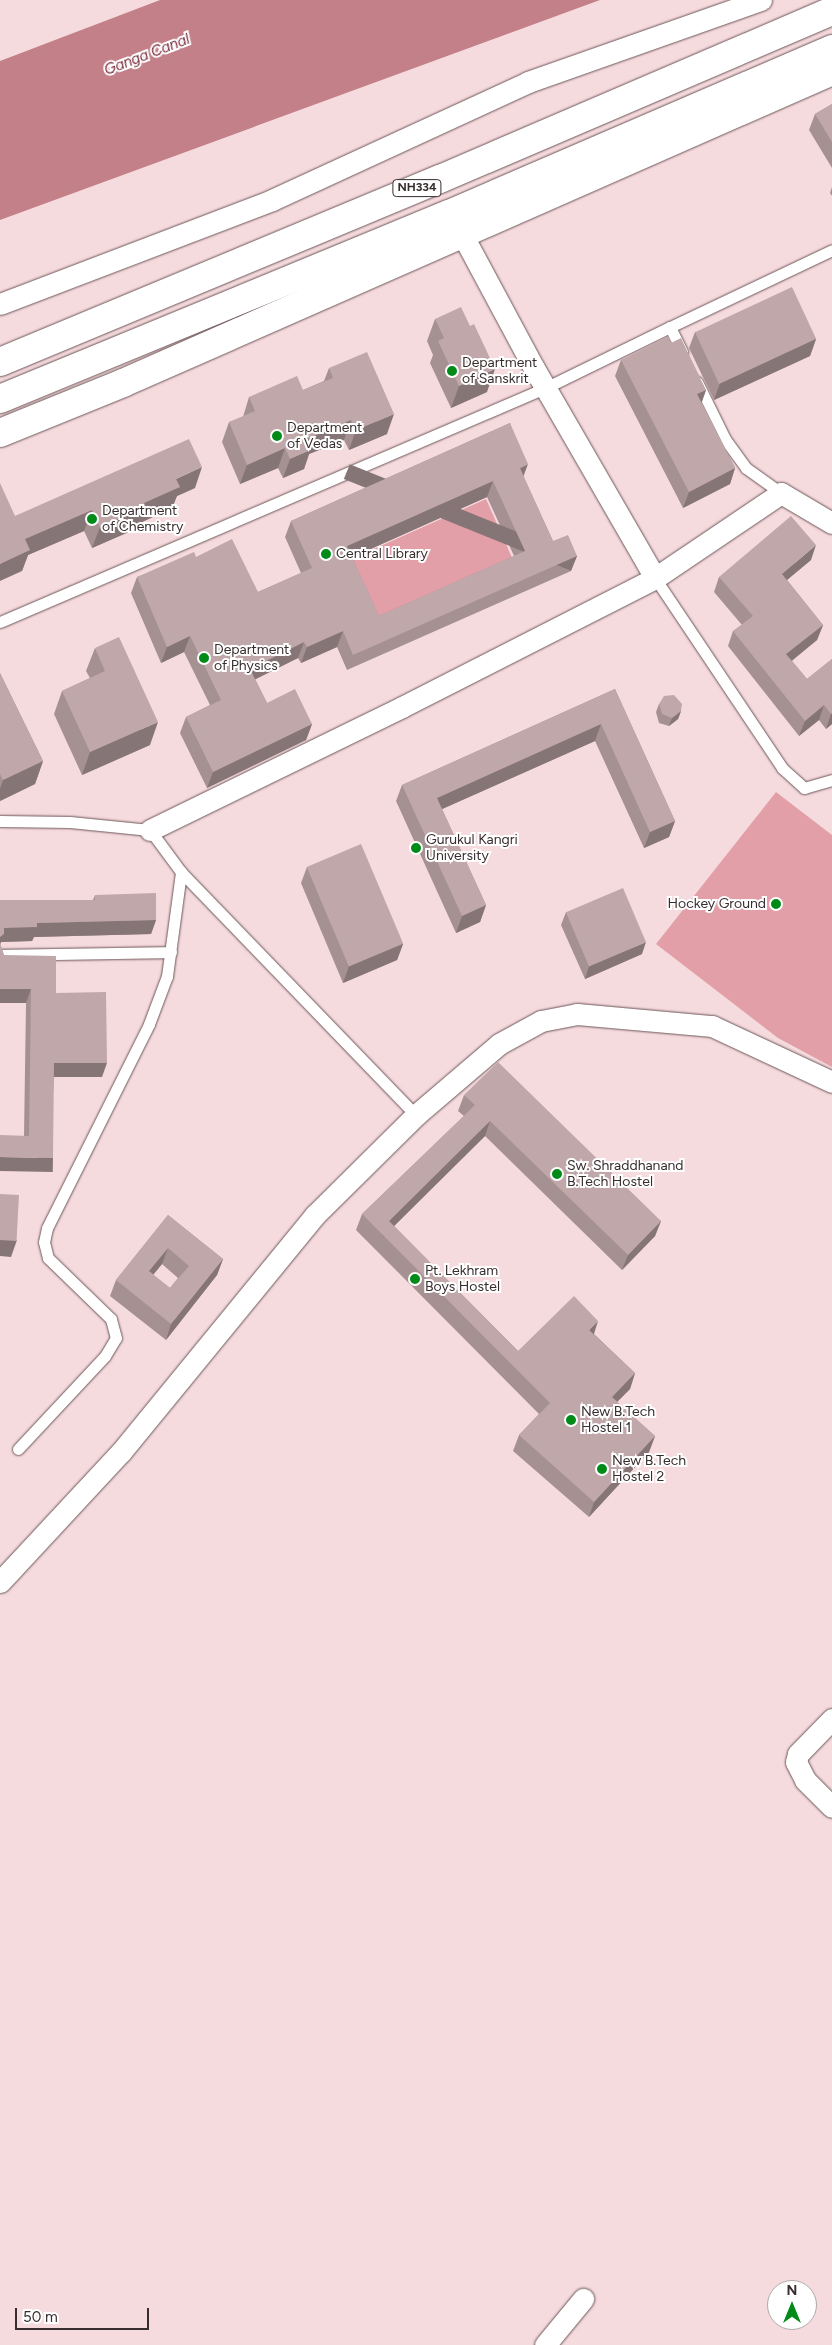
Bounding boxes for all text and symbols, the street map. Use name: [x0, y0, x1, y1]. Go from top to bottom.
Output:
water label: Ganga Canal: [102, 30, 192, 80]
road number: NH334: [392, 178, 442, 198]
place label: Department of Sanskrit: [462, 355, 537, 388]
marker: Department of Sanskrit: [446, 365, 458, 377]
place label: Department of Vedas: [287, 420, 362, 452]
marker: Department of Vedas: [271, 430, 283, 442]
place label: Department of Chemistry: [102, 503, 183, 536]
marker: Department of Chemistry: [86, 513, 98, 525]
place label: Central Library: [336, 546, 428, 562]
marker: Central Library: [320, 548, 332, 560]
place label: Department of Physics: [214, 642, 289, 674]
marker: Department of Physics: [198, 652, 210, 664]
place label: Gurukul Kangri University: [426, 832, 518, 864]
marker: Gurukul Kangri University: [410, 842, 422, 854]
place label: Hockey Ground: [668, 896, 766, 912]
marker: Hockey Ground: [770, 898, 782, 910]
place label: Sw. Shraddhanand B.Tech Hostel: [567, 1158, 684, 1190]
marker: Sw. Shraddhanand B.Tech Hostel: [551, 1168, 563, 1180]
place label: Pt. Lekhram Boys Hostel: [425, 1263, 500, 1295]
marker: Pt. Lekhram Boys Hostel: [409, 1273, 421, 1285]
place label: New B.Tech Hostel 1: [581, 1404, 655, 1436]
marker: New B.Tech Hostel 1: [565, 1414, 577, 1426]
place label: New B.Tech Hostel 2: [612, 1453, 686, 1485]
marker: New B.Tech Hostel 2: [596, 1463, 608, 1475]
north arrow: [767, 2280, 817, 2330]
text: N: [787, 2282, 797, 2299]
scale bar: [18, 2298, 151, 2330]
text: 50 m: [23, 2308, 58, 2326]

